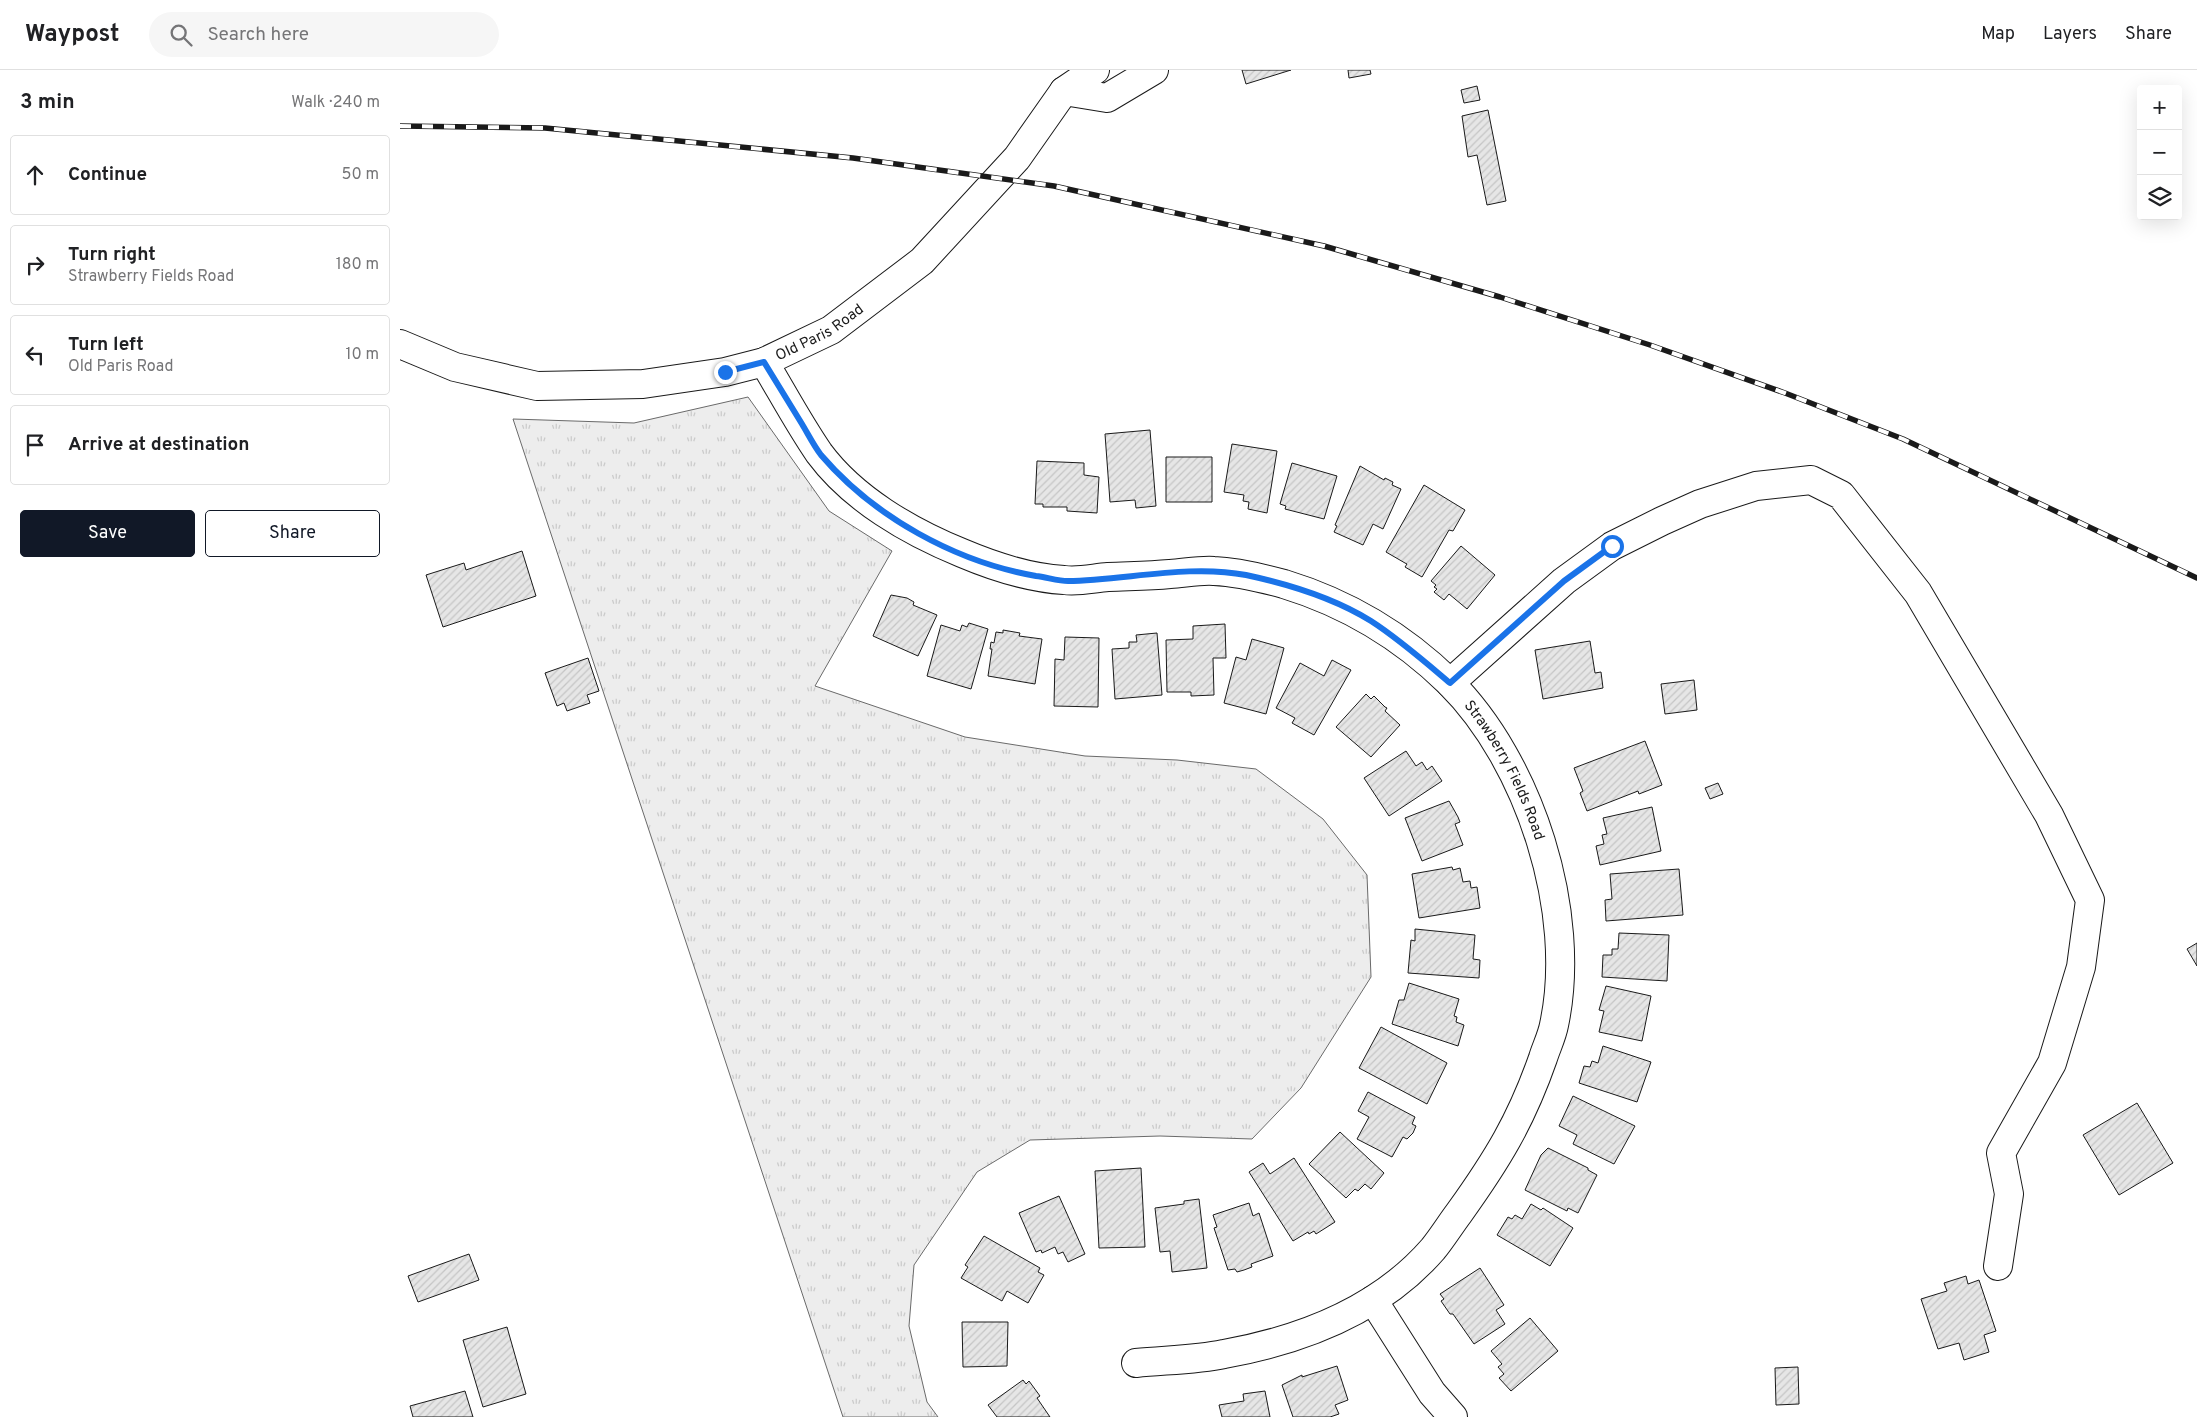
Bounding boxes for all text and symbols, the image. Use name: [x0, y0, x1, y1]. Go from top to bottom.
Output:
search box: [149, 12, 499, 57]
text: Waypost: [25, 20, 119, 50]
icon: search: [167, 21, 195, 49]
text: Search here: [207, 23, 309, 47]
text: Map: [1981, 23, 2015, 46]
text: Layers: [2043, 23, 2097, 46]
text: Share: [2125, 23, 2172, 46]
map controls: [2137, 85, 2182, 220]
button: +: [2137, 85, 2182, 130]
text: 3 min: [20, 89, 75, 116]
text: Walk · 240 m: [291, 93, 380, 113]
button: −: [2137, 130, 2182, 175]
icon: ahead: [21, 161, 49, 189]
text: Continue: [68, 163, 147, 187]
text: 50 m: [342, 165, 379, 185]
button: layers: [2137, 175, 2182, 220]
text: Turn right: [68, 243, 156, 267]
icon: right: [21, 251, 49, 279]
text: 180 m: [336, 255, 379, 275]
text: Strawberry Fields Road: [68, 267, 234, 287]
street label: Old Paris Road: [773, 300, 868, 366]
text: Turn left: [68, 333, 144, 357]
icon: left: [21, 341, 49, 369]
text: 10 m: [345, 345, 379, 365]
text: Old Paris Road: [68, 357, 174, 377]
route end: [714, 361, 737, 384]
icon: arrive: [21, 431, 49, 459]
text: Arrive at destination: [68, 433, 249, 457]
button: Save: [20, 510, 195, 557]
button: Share: [205, 510, 380, 557]
route start: [1601, 535, 1624, 558]
street label: Strawberry Fields Road: [1459, 697, 1548, 843]

